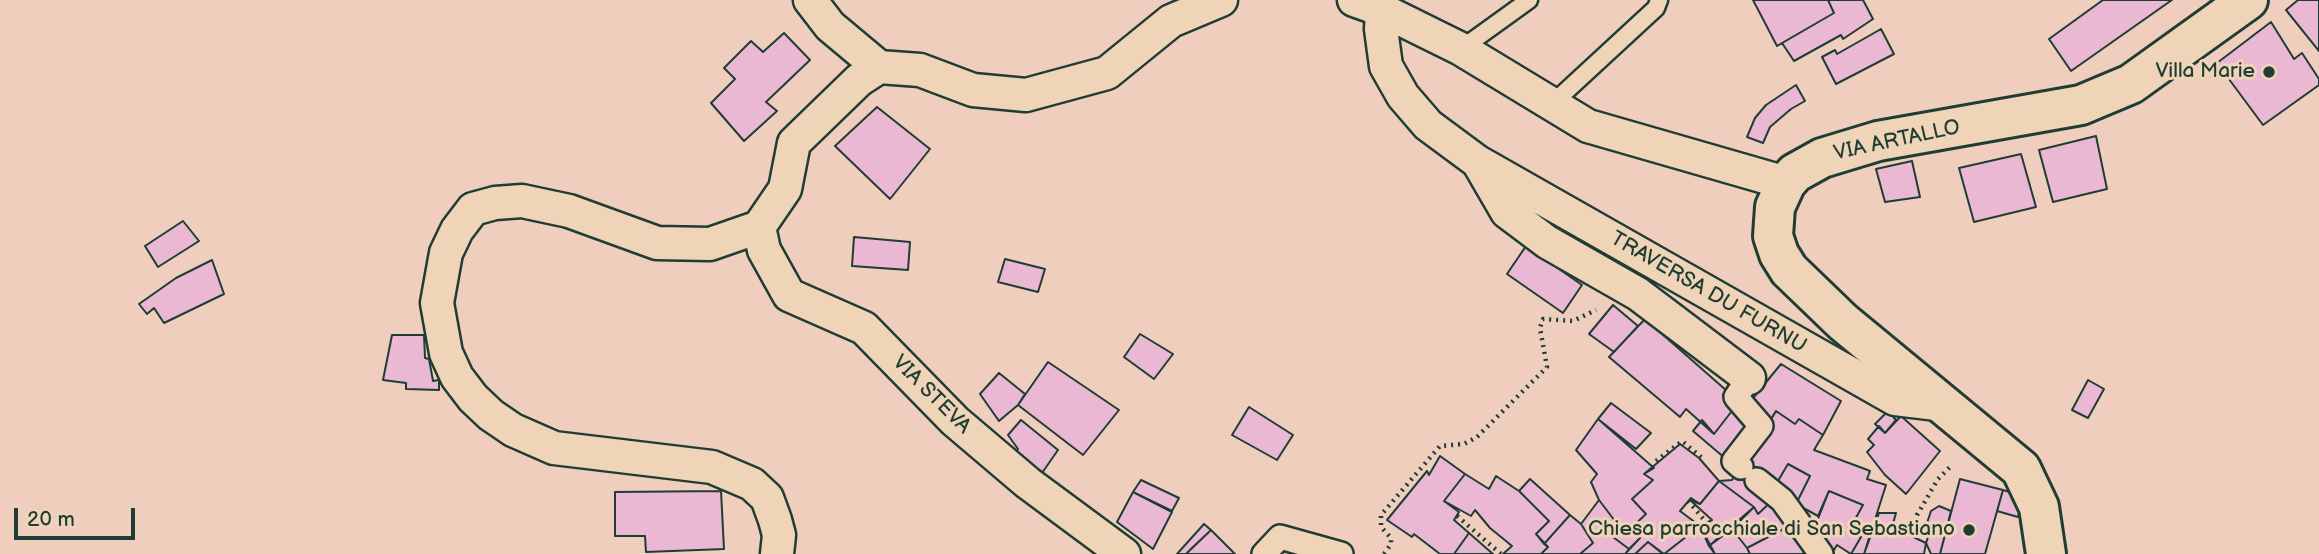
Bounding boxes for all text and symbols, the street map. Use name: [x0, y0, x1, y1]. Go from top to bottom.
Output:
place label: Villa Marie: [2155, 59, 2255, 85]
marker: Villa Marie: [2261, 64, 2277, 80]
street label: VIA ARTALLO: [1831, 115, 1963, 167]
street label: TRAVERSA DU FURNU: [1606, 227, 1810, 359]
street label: VIA STEVA: [886, 350, 976, 440]
scale bar: [18, 494, 138, 538]
text: 20 m: [27, 507, 75, 532]
place label: Chiesa parrocchiale di San Sebastiano: [1588, 517, 1955, 543]
marker: Chiesa parrocchiale di San Sebastiano: [1961, 522, 1977, 538]

